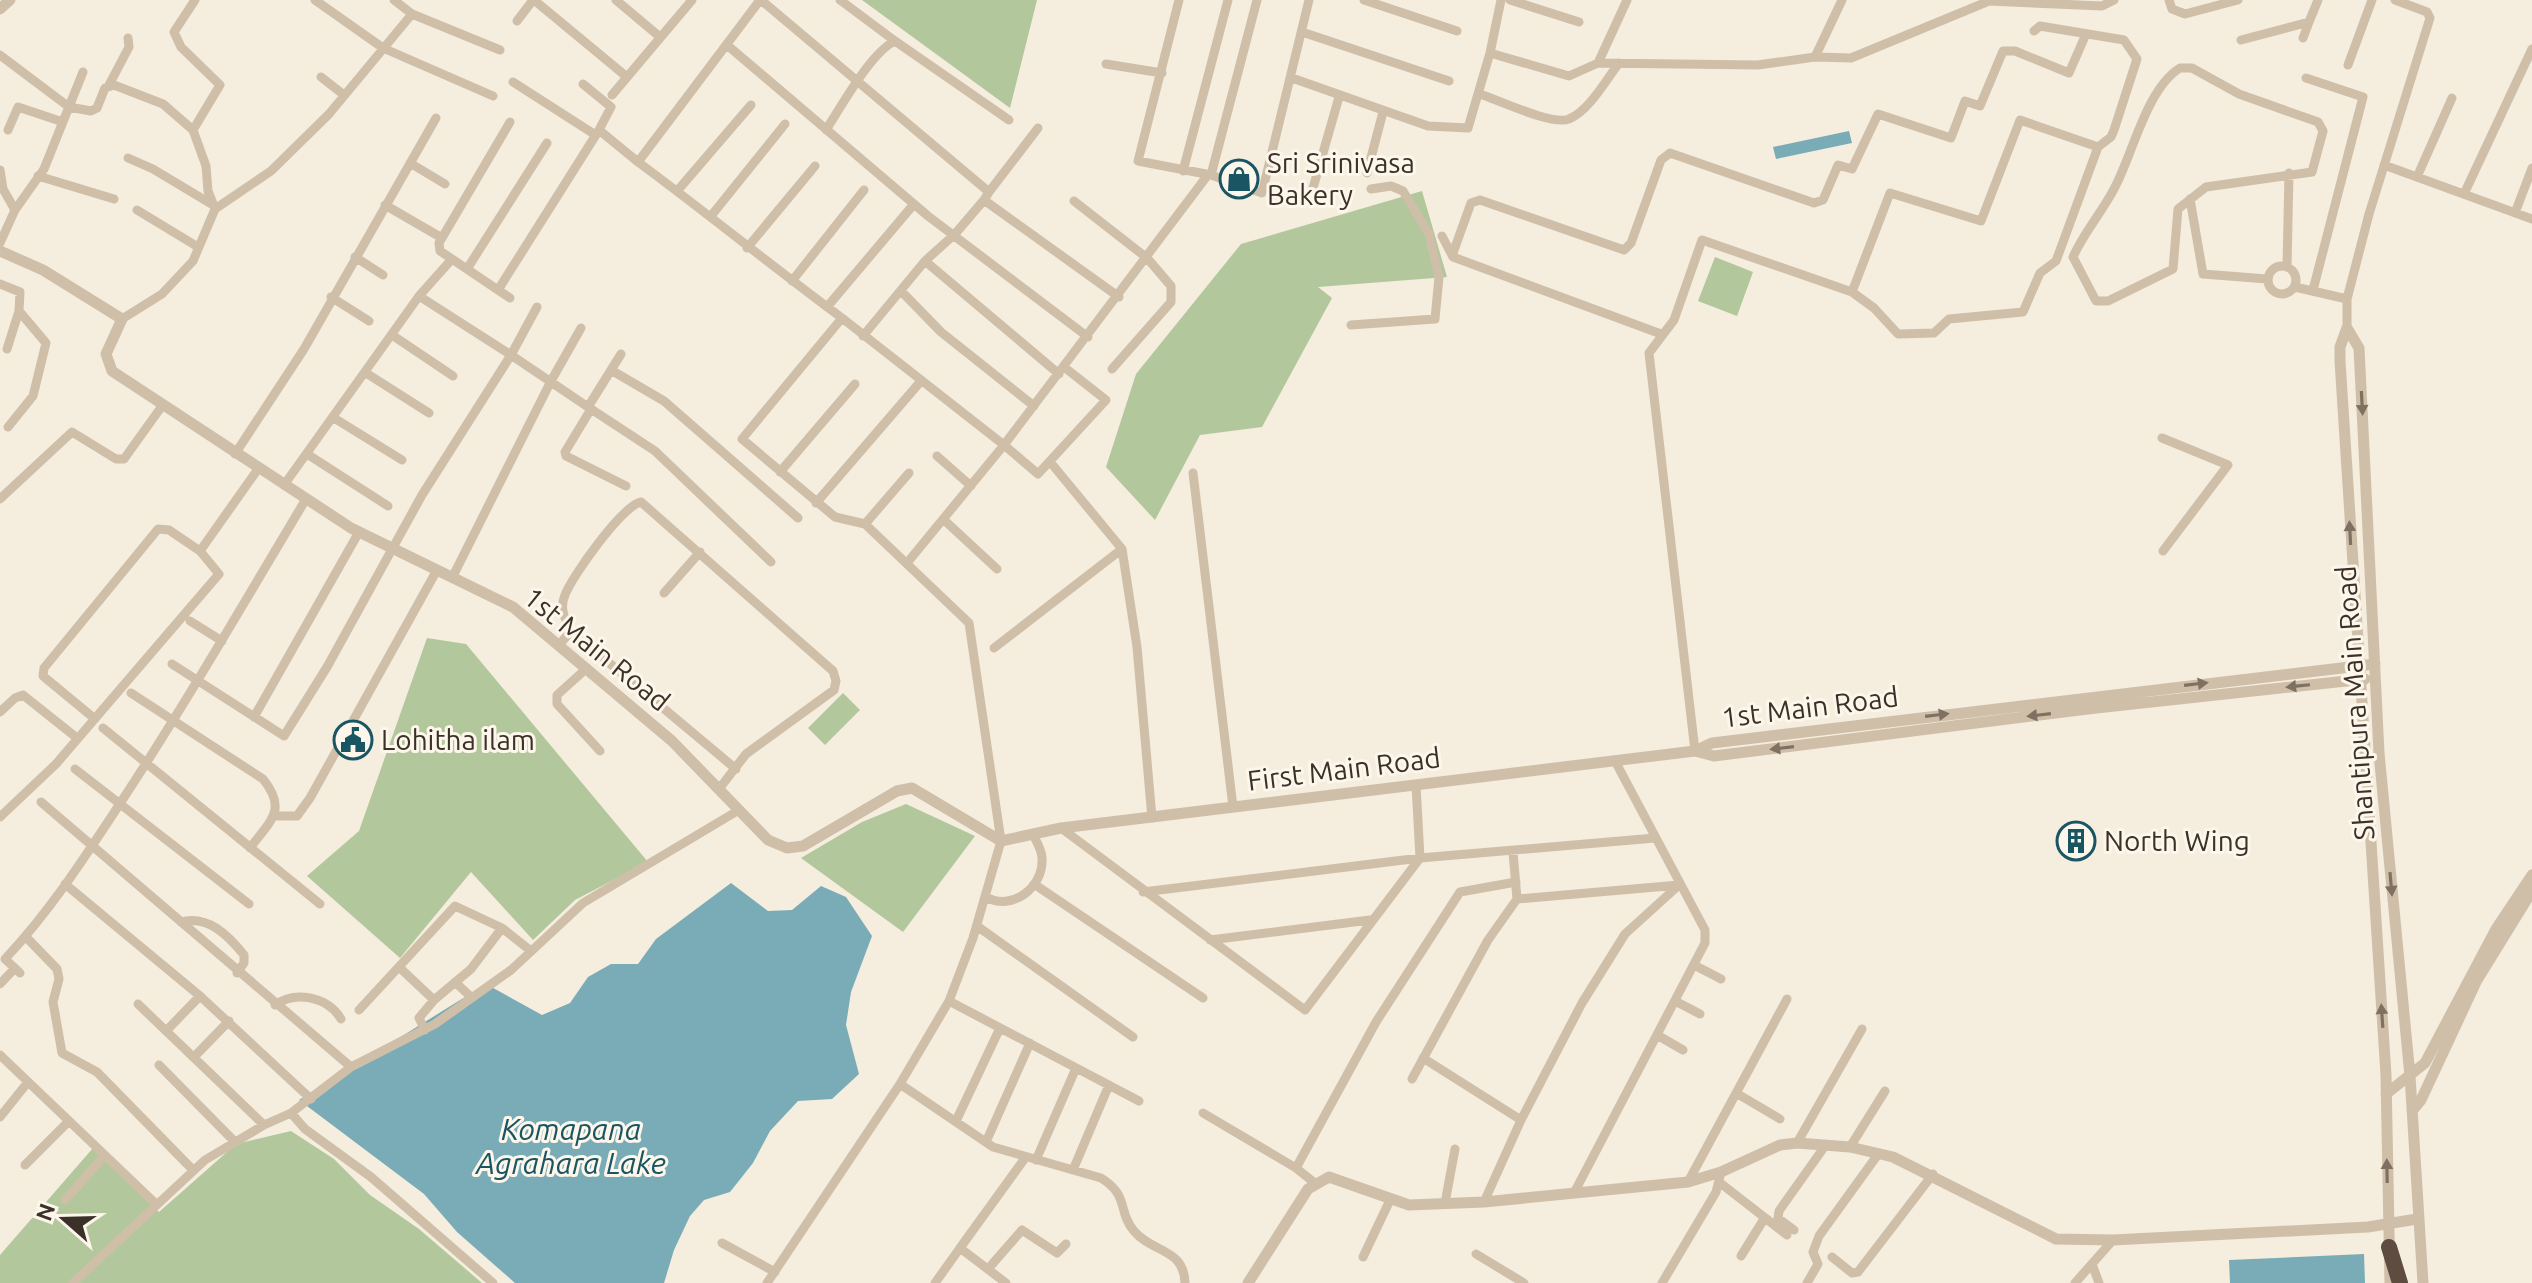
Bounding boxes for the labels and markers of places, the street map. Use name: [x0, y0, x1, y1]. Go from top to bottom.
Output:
place label: Sri Srinivasa Bakery: [1267, 147, 1415, 210]
shop icon: Sri Srinivasa Bakery: [1218, 158, 1260, 200]
public building icon: Lohitha ilam: [332, 719, 374, 761]
place label: Lohitha ilam: [381, 724, 535, 755]
building icon: North Wing: [2055, 820, 2097, 862]
place label: North Wing: [2104, 825, 2250, 856]

